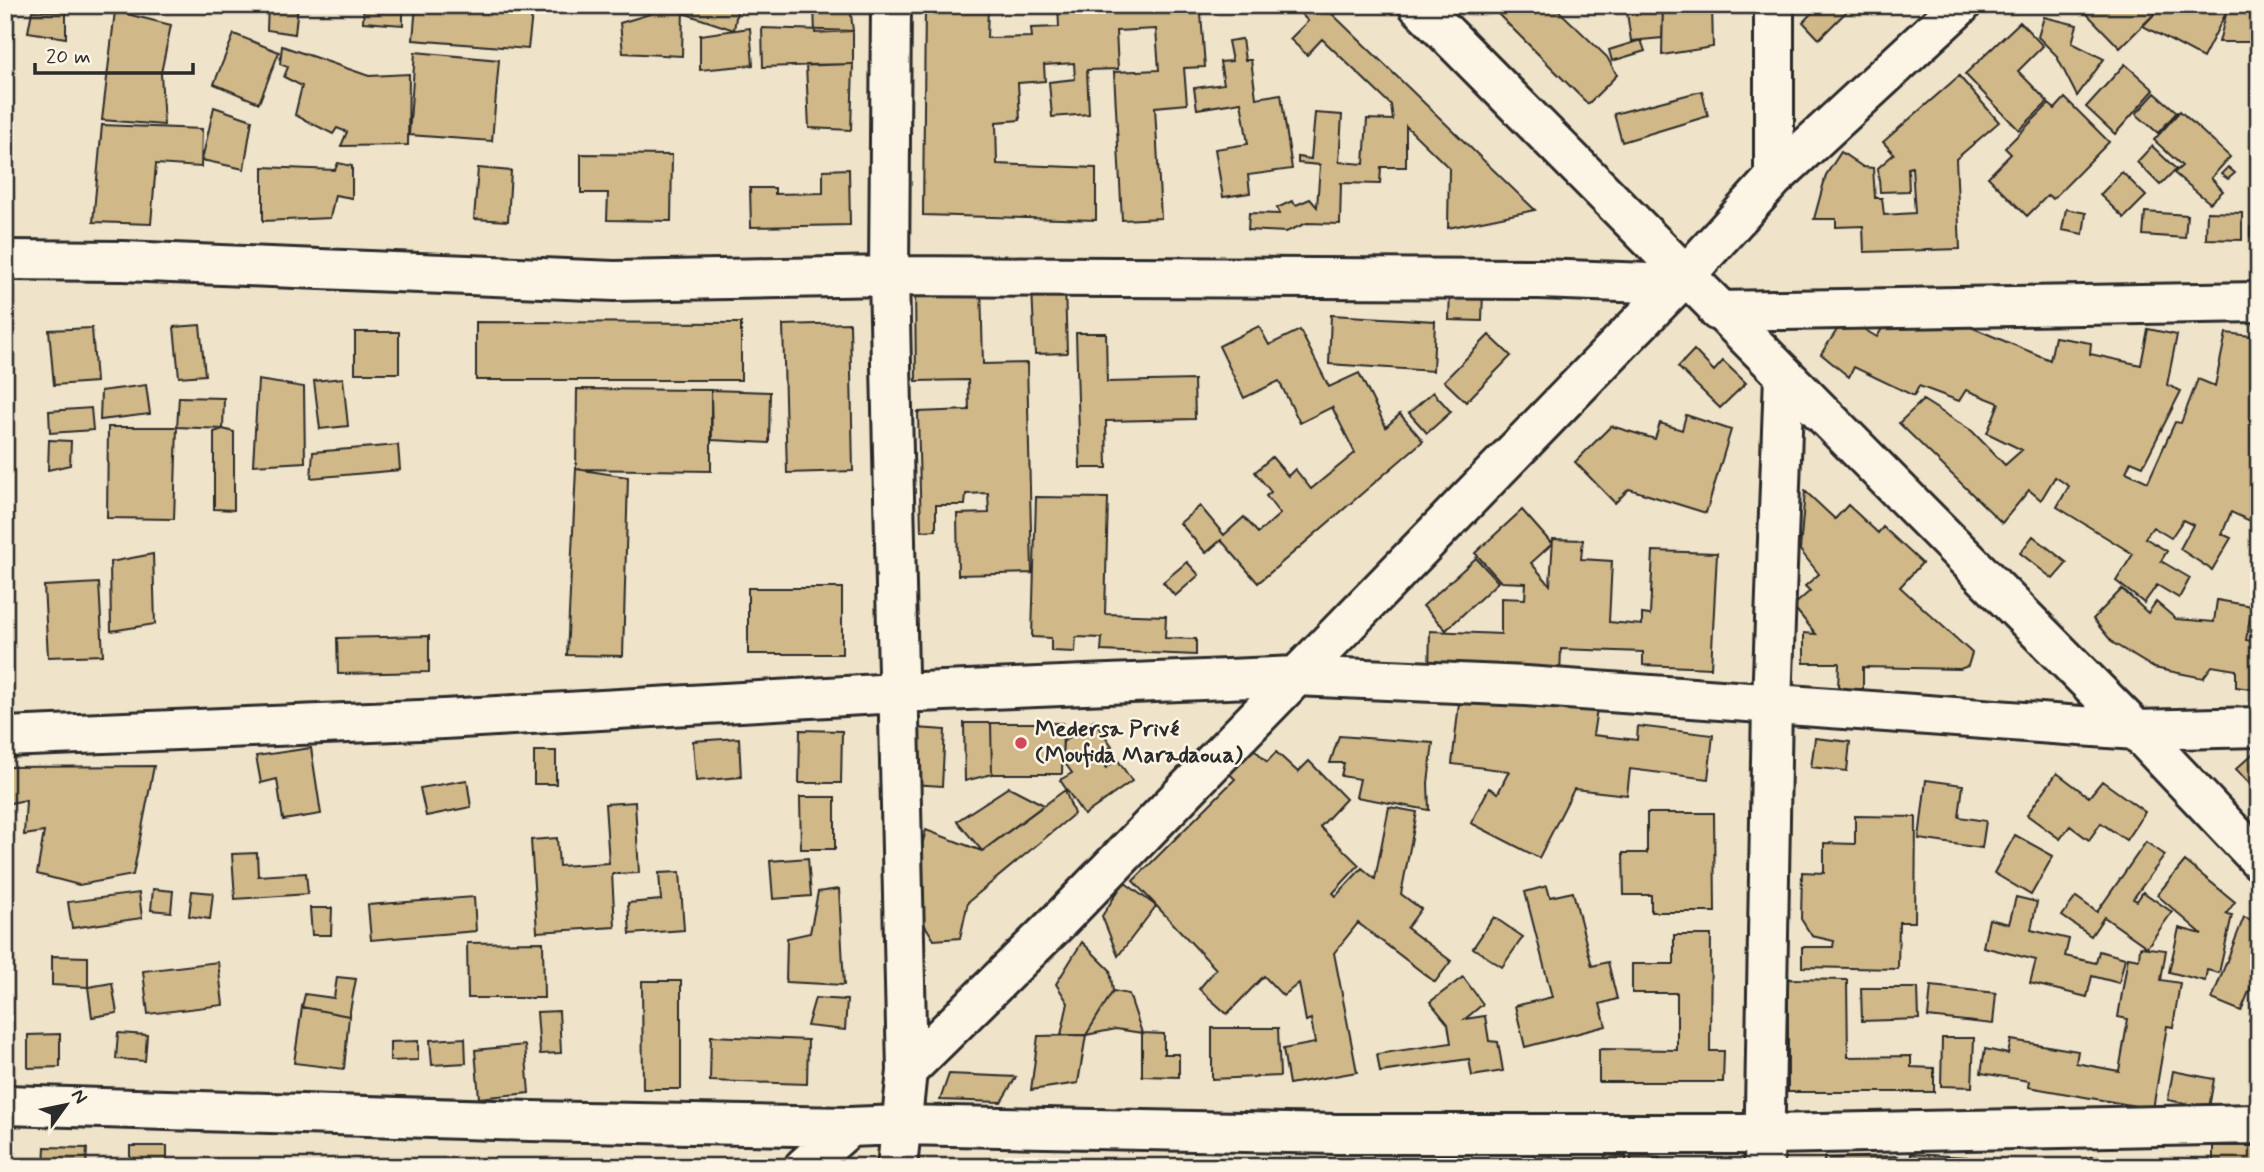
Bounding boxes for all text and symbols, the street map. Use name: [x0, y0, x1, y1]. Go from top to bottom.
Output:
scale bar: [35, 32, 192, 76]
text: 20 m: [46, 43, 91, 71]
place label: Medersa Privé (Moufida Maradaoua): [1035, 715, 1243, 771]
marker: Medersa Privé (Moufida Maradaoua): [1013, 735, 1029, 751]
north arrow: [32, 1070, 102, 1140]
text: N: [65, 1084, 93, 1109]

